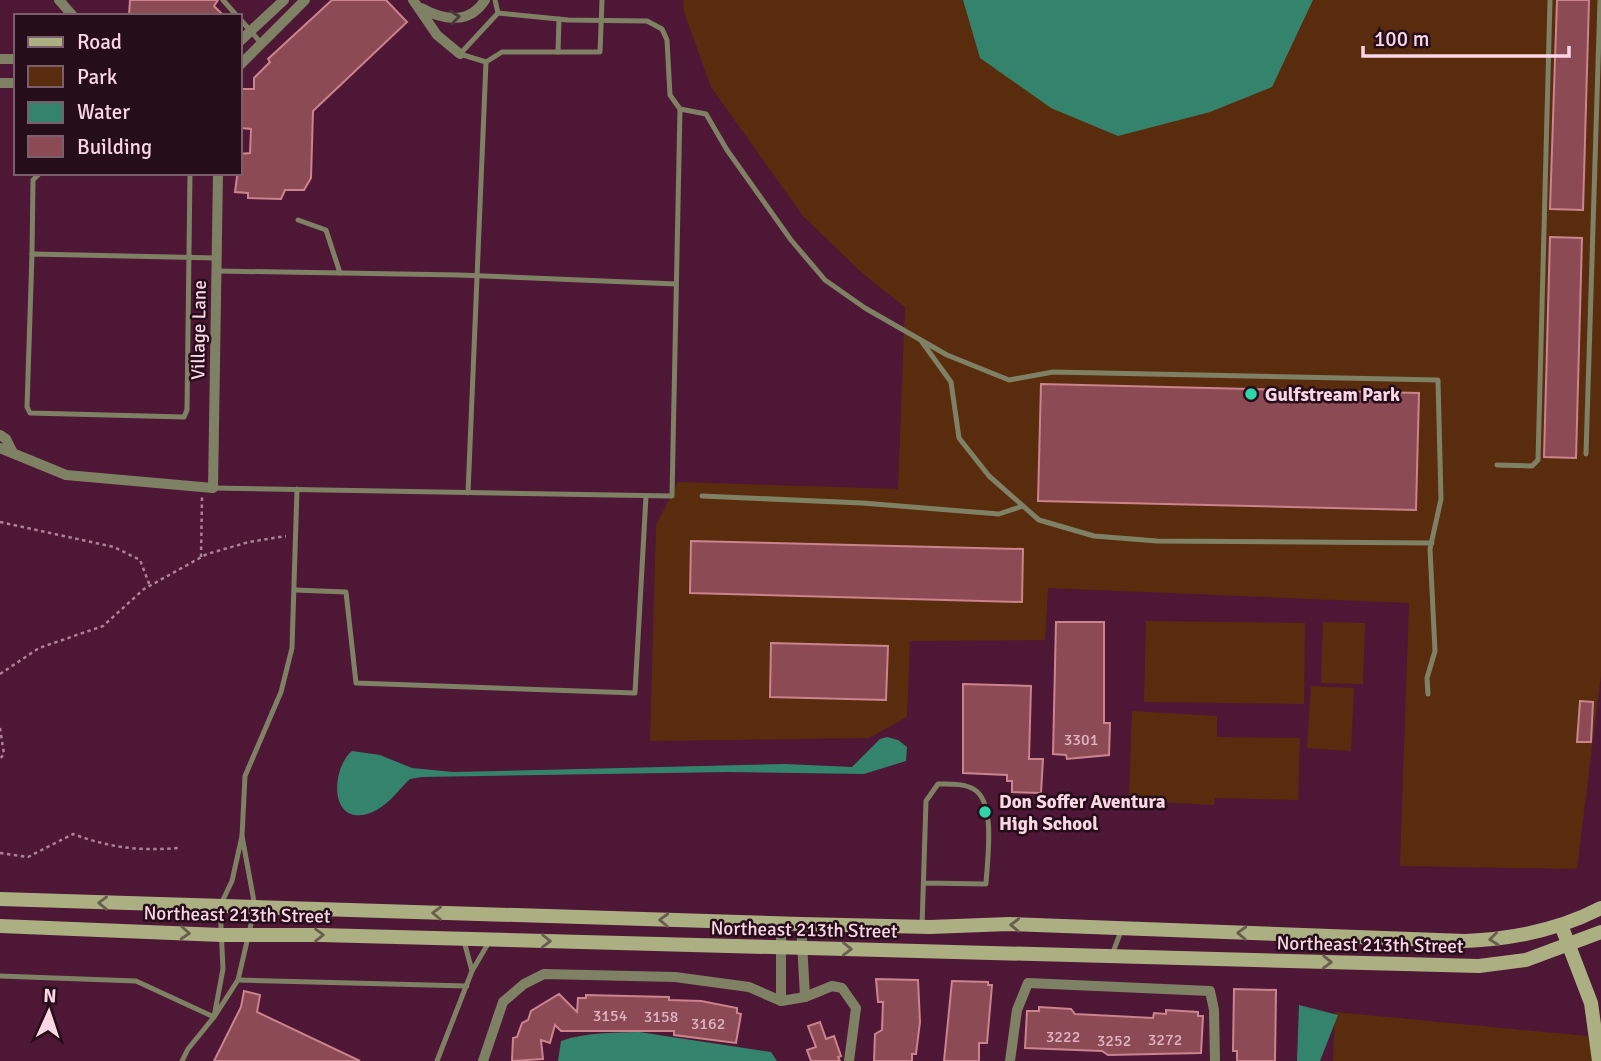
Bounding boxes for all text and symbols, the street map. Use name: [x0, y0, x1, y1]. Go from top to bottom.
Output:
one-way arrow: [449, 9, 461, 24]
legend: [14, 14, 242, 175]
scale bar: [1363, 14, 1570, 58]
text: 100 m: [1374, 26, 1429, 52]
text: Road: [77, 29, 122, 55]
text: Park: [77, 64, 118, 90]
text: Water: [77, 99, 130, 125]
text: Building: [77, 134, 152, 160]
street label: Village Lane: [186, 280, 212, 380]
place label: Gulfstream Park: [1265, 383, 1400, 407]
marker: Gulfstream Park: [1243, 386, 1259, 402]
house number: 3301: [1064, 730, 1098, 750]
place label: Don Soffer Aventura High School: [999, 790, 1166, 836]
marker: Don Soffer Aventura High School: [977, 804, 993, 820]
one-way arrow: [97, 895, 108, 911]
street label: Northeast 213th Street: [143, 901, 331, 929]
one-way arrow: [431, 905, 442, 920]
one-way arrow: [658, 912, 669, 927]
street label: Northeast 213th Street: [710, 916, 898, 944]
one-way arrow: [1009, 917, 1020, 932]
one-way arrow: [1237, 925, 1248, 940]
one-way arrow: [180, 926, 191, 941]
one-way arrow: [314, 927, 325, 943]
street label: Northeast 213th Street: [1276, 931, 1464, 959]
one-way arrow: [1488, 931, 1499, 946]
one-way arrow: [541, 934, 552, 949]
one-way arrow: [842, 942, 853, 957]
one-way arrow: [1322, 954, 1333, 970]
north arrow: [14, 977, 84, 1047]
text: N: [43, 984, 57, 1008]
house number: 3154: [593, 1006, 628, 1026]
house number: 3158: [644, 1007, 678, 1027]
house number: 3162: [691, 1014, 725, 1034]
house number: 3222: [1046, 1027, 1080, 1047]
house number: 3272: [1148, 1030, 1182, 1050]
house number: 3252: [1097, 1031, 1131, 1051]

